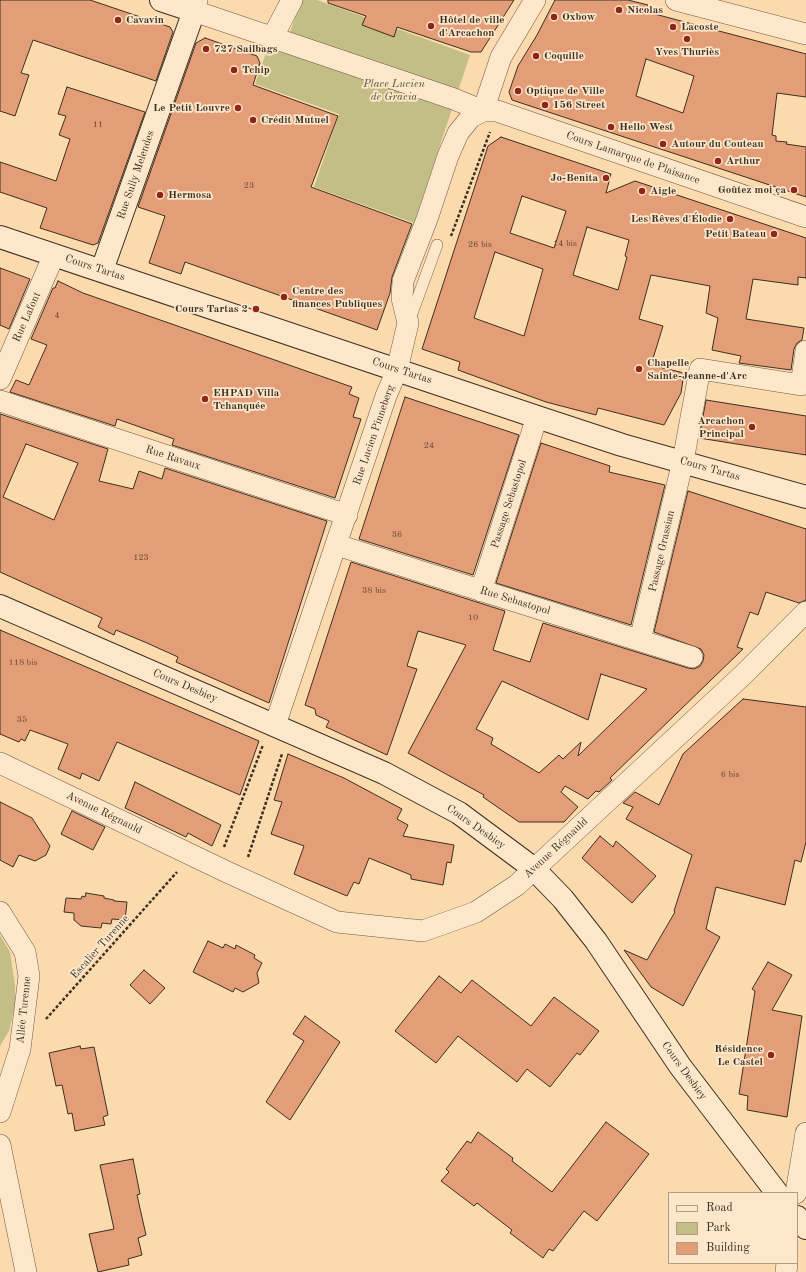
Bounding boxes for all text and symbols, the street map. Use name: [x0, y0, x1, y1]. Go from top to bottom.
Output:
place label: Nicolas: [627, 3, 663, 17]
marker: Nicolas: [614, 5, 624, 15]
place label: Oxbow: [562, 10, 595, 24]
marker: Oxbow: [549, 12, 559, 22]
place label: Cavavin: [126, 13, 164, 27]
place label: Hôtel de ville d'Arcachon: [439, 13, 505, 39]
marker: Cavavin: [113, 15, 123, 25]
place label: Lacoste: [681, 20, 719, 34]
marker: Hôtel de ville d'Arcachon: [426, 21, 436, 31]
marker: Lacoste: [668, 22, 678, 32]
marker: Yves Thuriès: [682, 34, 692, 44]
place label: 727 Sailbags: [214, 42, 277, 56]
marker: 727 Sailbags: [201, 44, 211, 54]
place label: Yves Thuriès: [655, 45, 719, 59]
place label: Coquille: [544, 49, 584, 63]
marker: Coquille: [531, 51, 541, 61]
place label: Tchip: [242, 63, 270, 77]
marker: Tchip: [229, 65, 239, 75]
park label: Place Lucien de Gracia: [363, 77, 425, 103]
place label: Optique de Ville: [526, 84, 604, 98]
marker: Optique de Ville: [513, 86, 523, 96]
place label: 156 Street: [553, 98, 605, 112]
marker: 156 Street: [540, 100, 550, 110]
place label: Le Petit Louvre: [153, 101, 230, 115]
marker: Le Petit Louvre: [233, 103, 243, 113]
place label: Crédit Mutuel: [261, 113, 329, 127]
marker: Crédit Mutuel: [248, 115, 258, 125]
house number: 11: [93, 120, 103, 130]
place label: Hello West: [619, 120, 673, 134]
marker: Hello West: [606, 122, 616, 132]
street label: Rue Sully Melendes: [115, 129, 157, 221]
street label: Cours Lamarque de Plaisance: [564, 129, 702, 187]
place label: Autour du Couteau: [671, 137, 764, 151]
marker: Autour du Couteau: [658, 139, 668, 149]
place label: Arthur: [726, 154, 760, 168]
marker: Arthur: [713, 156, 723, 166]
place label: Jo-Benita: [550, 171, 598, 185]
marker: Jo-Benita: [601, 173, 611, 183]
house number: 23: [244, 181, 254, 191]
place label: Goûtez moi ça: [718, 183, 786, 197]
place label: Aigle: [650, 184, 676, 198]
marker: Goûtez moi ça: [789, 185, 799, 195]
marker: Aigle: [637, 186, 647, 196]
place label: Hermosa: [168, 188, 212, 202]
marker: Hermosa: [155, 190, 165, 200]
place label: Les Rêves d'Élodie: [631, 212, 722, 226]
marker: Les Rêves d'Élodie: [725, 214, 735, 224]
place label: Petit Bateau: [705, 227, 766, 241]
marker: Petit Bateau: [769, 229, 779, 239]
house number: 14 bis: [553, 239, 577, 249]
house number: 26 bis: [468, 240, 492, 250]
street label: Cours Tartas: [63, 252, 127, 284]
place label: Centre des finances Publiques: [292, 284, 382, 310]
street label: Rue Lafont: [10, 290, 44, 344]
marker: Centre des finances Publiques: [279, 292, 289, 302]
place label: Cours Tartas 2: [175, 302, 248, 316]
marker: Cours Tartas 2: [251, 304, 261, 314]
house number: 4: [54, 311, 60, 321]
street label: Cours Tartas: [370, 355, 434, 387]
place label: Chapelle Sainte-Jeanne-d'Arc: [647, 356, 747, 382]
marker: Chapelle Sainte-Jeanne-d'Arc: [634, 364, 644, 374]
street label: Rue Lucien Pinneberg: [351, 383, 397, 487]
place label: EHPAD Villa Tchanquée: [213, 386, 279, 412]
marker: EHPAD Villa Tchanquée: [200, 394, 210, 404]
place label: Arcachon Principal: [697, 414, 744, 440]
marker: Arcachon Principal: [747, 422, 757, 432]
house number: 24: [424, 441, 434, 451]
street label: Rue Ravaux: [144, 443, 202, 473]
street label: Cours Tartas: [678, 454, 742, 484]
street label: Passage Sebastopol: [488, 458, 530, 550]
street label: Passage Grassian: [646, 509, 678, 593]
house number: 36: [392, 530, 402, 540]
house number: 123: [133, 553, 149, 563]
street label: Rue Sebastopol: [478, 584, 552, 618]
house number: 38 bis: [362, 586, 386, 596]
house number: 10: [468, 613, 478, 623]
house number: 118 bis: [8, 658, 38, 668]
street label: Cours Desbiey: [151, 666, 219, 706]
house number: 35: [17, 715, 27, 725]
house number: 6 bis: [721, 770, 739, 780]
street label: Avenue Régnauld: [64, 789, 144, 837]
street label: Cours Desbiey: [444, 802, 508, 852]
street label: Avenue Régnauld: [521, 815, 591, 881]
street label: Escalier Turenne: [68, 912, 132, 982]
street label: Allée Turenne: [14, 976, 34, 1044]
street label: Cours Desbiey: [658, 1039, 710, 1103]
place label: Résidence Le Castel: [714, 1042, 763, 1068]
marker: Résidence Le Castel: [766, 1050, 776, 1060]
legend: [668, 1192, 798, 1264]
text: Road: [706, 1202, 733, 1214]
text: Park: [706, 1222, 731, 1234]
text: Building: [706, 1242, 750, 1254]

